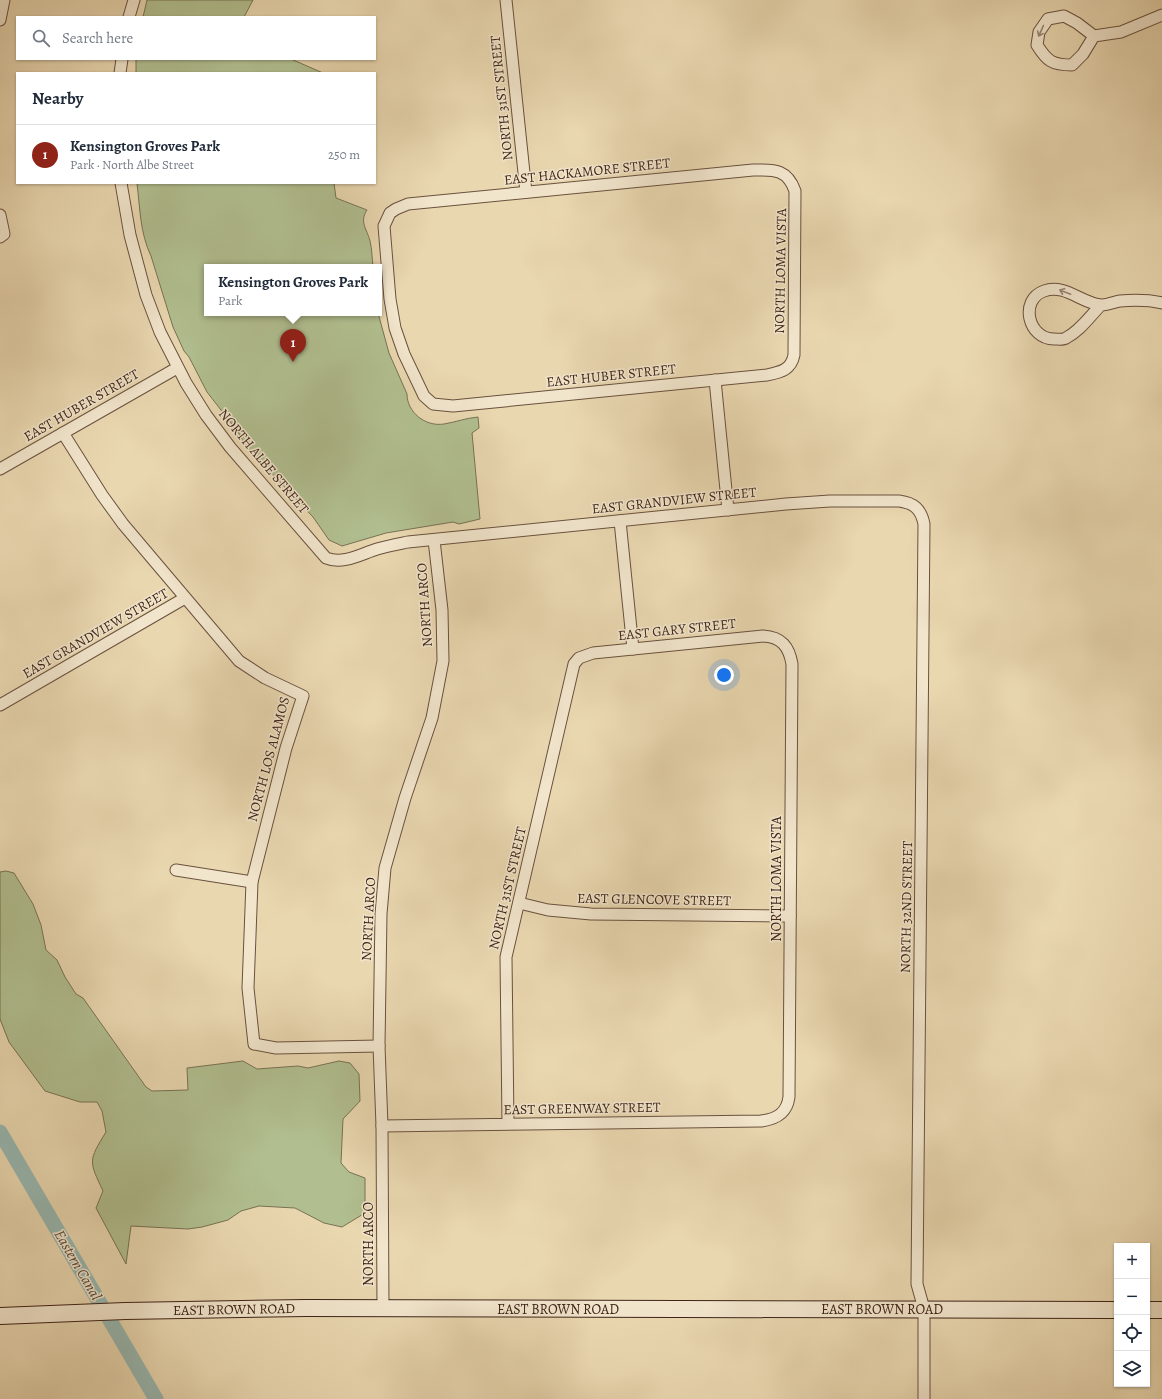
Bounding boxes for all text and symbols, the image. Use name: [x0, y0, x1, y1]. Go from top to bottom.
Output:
search box: [16, 16, 376, 60]
one-way arrow: [1037, 25, 1044, 37]
icon: search: [30, 27, 52, 49]
text: Search here: [62, 28, 133, 48]
street label: NORTH 31ST STREET: [485, 34, 518, 161]
text: Nearby: [32, 87, 83, 110]
text: Kensington Groves Park: [70, 136, 220, 156]
text: 1: [43, 146, 47, 163]
text: 250 m: [328, 146, 360, 163]
street label: EAST HACKAMORE STREET: [503, 153, 671, 190]
text: Park · North Albe Street: [70, 156, 194, 173]
street label: NORTH LOMA VISTA: [770, 207, 791, 334]
popup: [204, 264, 382, 316]
text: Kensington Groves Park: [218, 272, 368, 292]
one-way arrow: [1059, 287, 1071, 295]
text: Park: [218, 292, 242, 309]
pin: 1: [280, 329, 306, 362]
street label: EAST HUBER STREET: [545, 359, 677, 392]
street label: EAST HUBER STREET: [20, 364, 143, 446]
street label: NORTH ALBE STREET: [214, 405, 313, 518]
street label: EAST GRANDVIEW STREET: [591, 482, 758, 519]
street label: NORTH ARCO: [412, 562, 437, 648]
street label: EAST GRANDVIEW STREET: [19, 584, 172, 683]
street label: EAST GARY STREET: [617, 614, 737, 645]
your location: [714, 665, 734, 685]
street label: NORTH LOS ALAMOS: [243, 694, 294, 824]
street label: NORTH LOMA VISTA: [767, 816, 786, 942]
street label: NORTH 31ST STREET: [484, 824, 531, 951]
street label: NORTH 32ND STREET: [896, 840, 917, 973]
street label: NORTH ARCO: [357, 876, 380, 962]
street label: EAST GLENCOVE STREET: [577, 889, 732, 910]
street label: EAST GREENWAY STREET: [503, 1098, 661, 1119]
street label: NORTH ARCO: [359, 1202, 378, 1286]
water label: Eastern Canal: [50, 1226, 106, 1304]
map controls: [1114, 1243, 1150, 1387]
button: +: [1114, 1243, 1150, 1279]
button: −: [1114, 1279, 1150, 1315]
street label: EAST BROWN ROAD: [173, 1299, 295, 1320]
street label: EAST BROWN ROAD: [497, 1300, 619, 1319]
street label: EAST BROWN ROAD: [821, 1300, 943, 1319]
button: locate: [1114, 1315, 1150, 1351]
button: layers: [1114, 1351, 1150, 1387]

